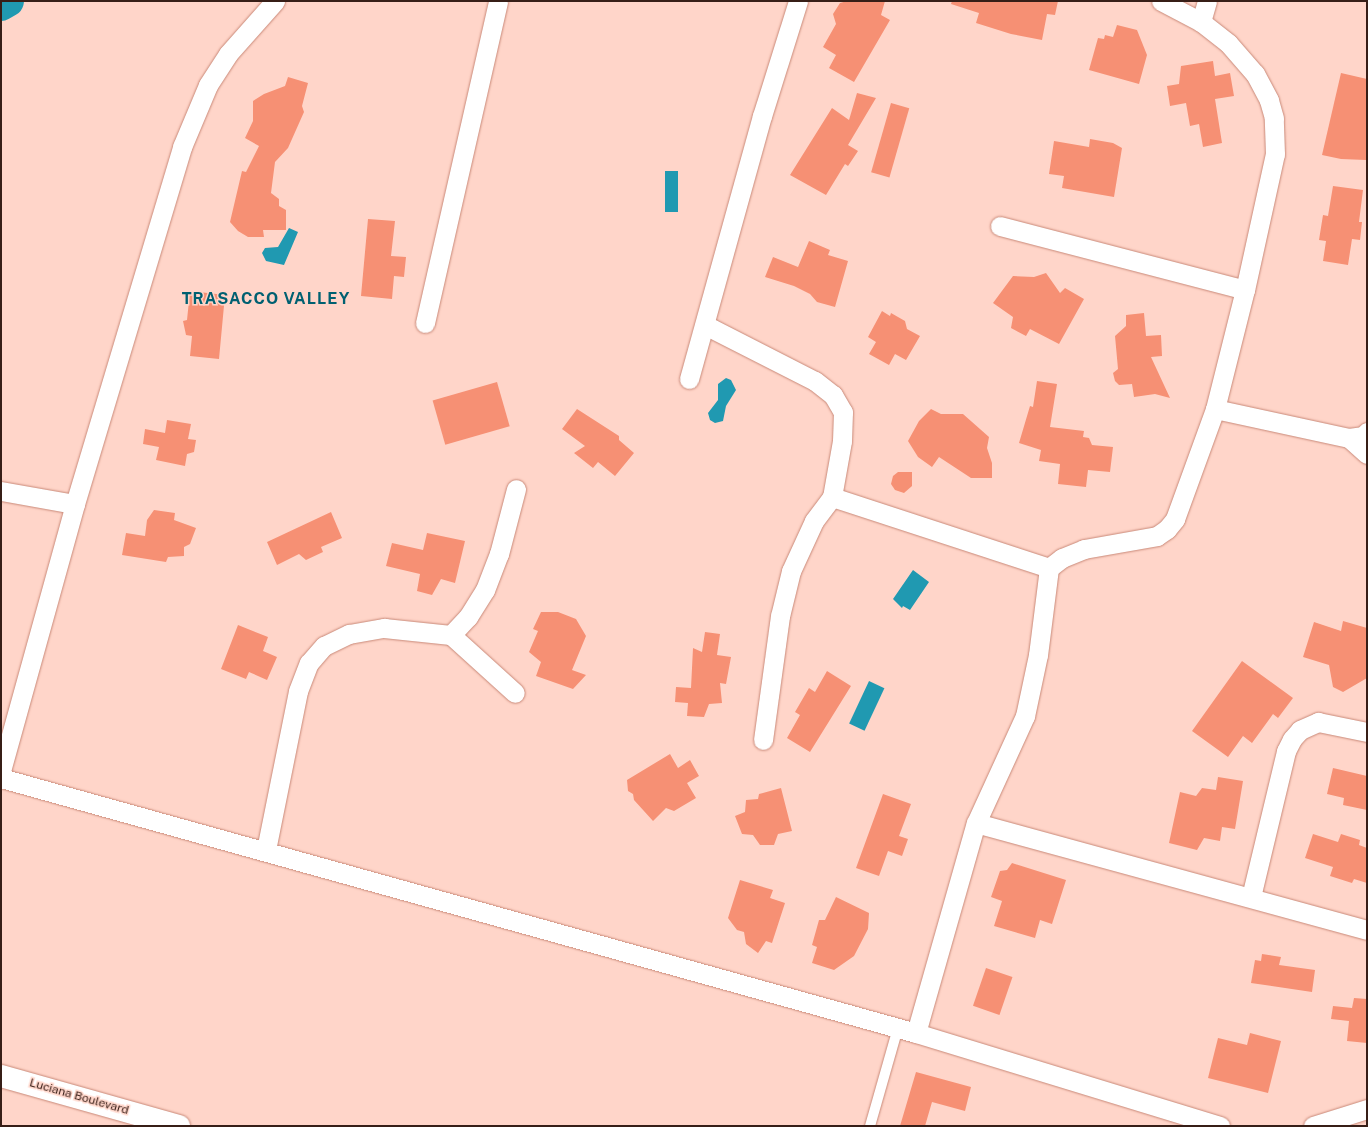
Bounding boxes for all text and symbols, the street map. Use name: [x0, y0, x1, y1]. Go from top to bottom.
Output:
district label: TRASACCO VALLEY: [182, 289, 350, 309]
street label: Luciana Boulevard: [28, 1076, 130, 1118]

